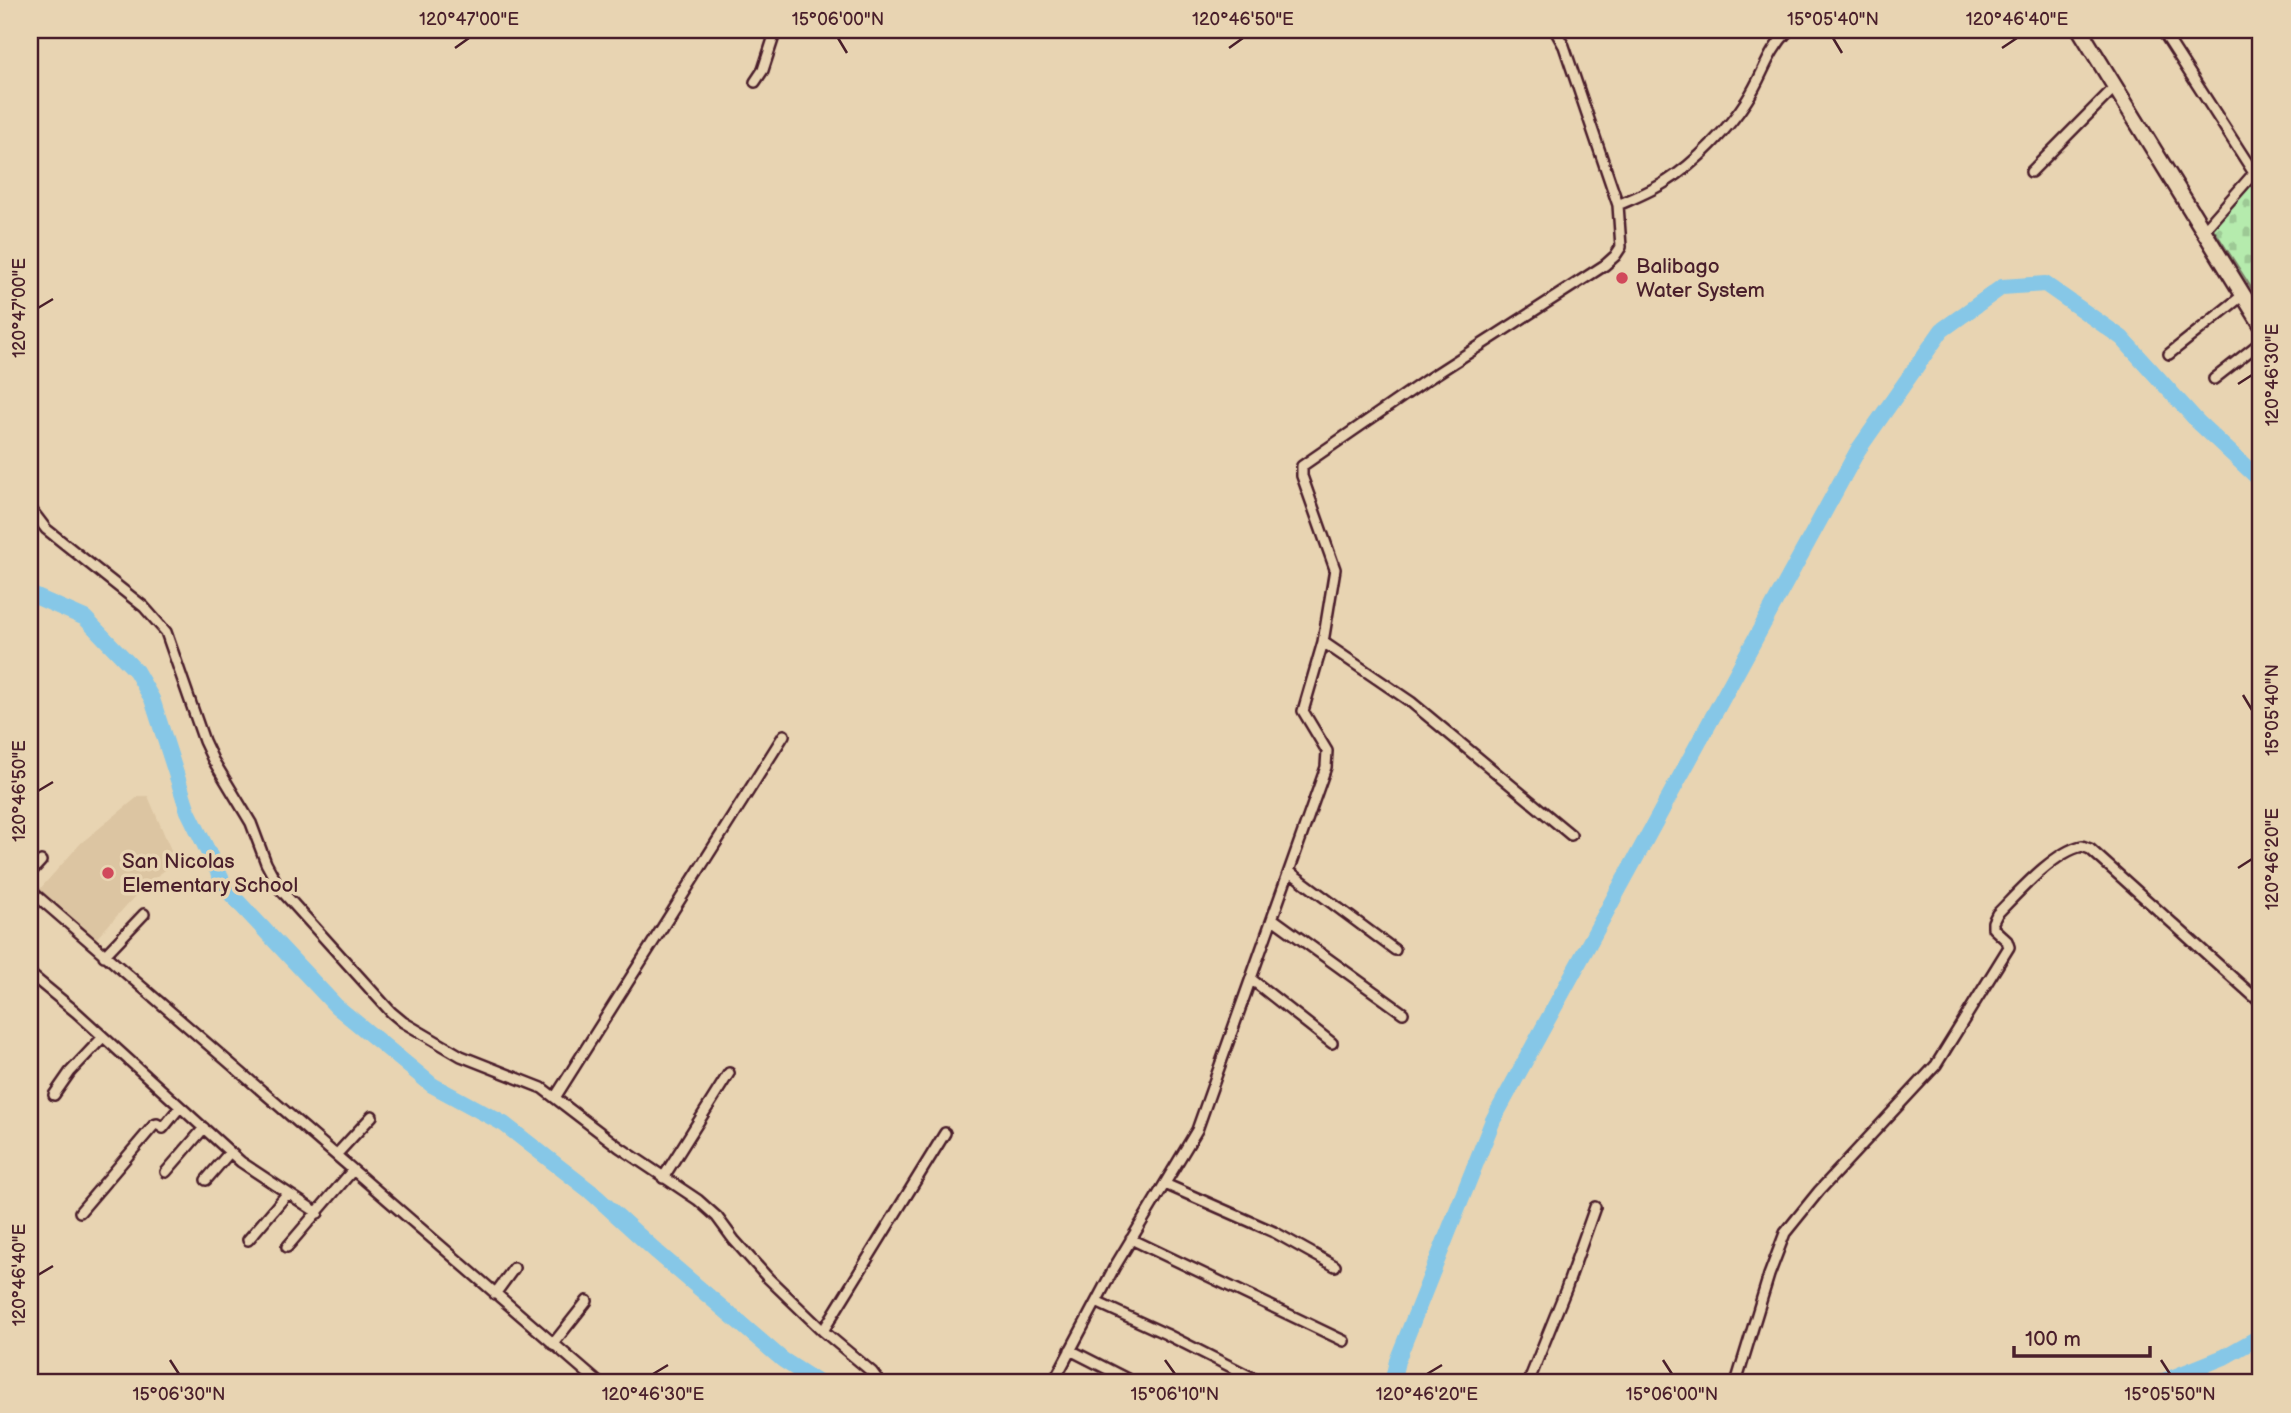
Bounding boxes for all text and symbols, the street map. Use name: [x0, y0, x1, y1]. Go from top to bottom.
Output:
text: 120°47'00"E: [419, 9, 519, 30]
text: 15°06'00"N: [792, 9, 884, 30]
text: 120°46'50"E: [1192, 9, 1294, 30]
text: 15°05'40"N: [1787, 9, 1879, 30]
text: 120°46'40"E: [1966, 9, 2068, 30]
place label: Balibago Water System: [1636, 254, 1765, 303]
text: 120°47'00"E: [9, 258, 30, 358]
marker: Balibago Water System: [1614, 270, 1630, 286]
text: 120°46'30"E: [2262, 324, 2283, 426]
text: 15°05'40"N: [2262, 664, 2283, 756]
text: 120°46'50"E: [9, 740, 30, 842]
text: 120°46'20"E: [2262, 808, 2283, 910]
place label: San Nicolas Elementary School: [122, 849, 298, 898]
marker: San Nicolas Elementary School: [100, 865, 116, 881]
text: 120°46'40"E: [9, 1224, 30, 1326]
scale bar: [2014, 1315, 2151, 1359]
text: 100 m: [2025, 1327, 2081, 1352]
text: 15°06'30"N: [133, 1384, 225, 1405]
text: 120°46'30"E: [602, 1384, 704, 1405]
text: 15°06'10"N: [1131, 1384, 1219, 1405]
text: 120°46'20"E: [1376, 1384, 1478, 1405]
text: 15°06'00"N: [1626, 1384, 1718, 1405]
text: 15°05'50"N: [2124, 1384, 2216, 1405]

